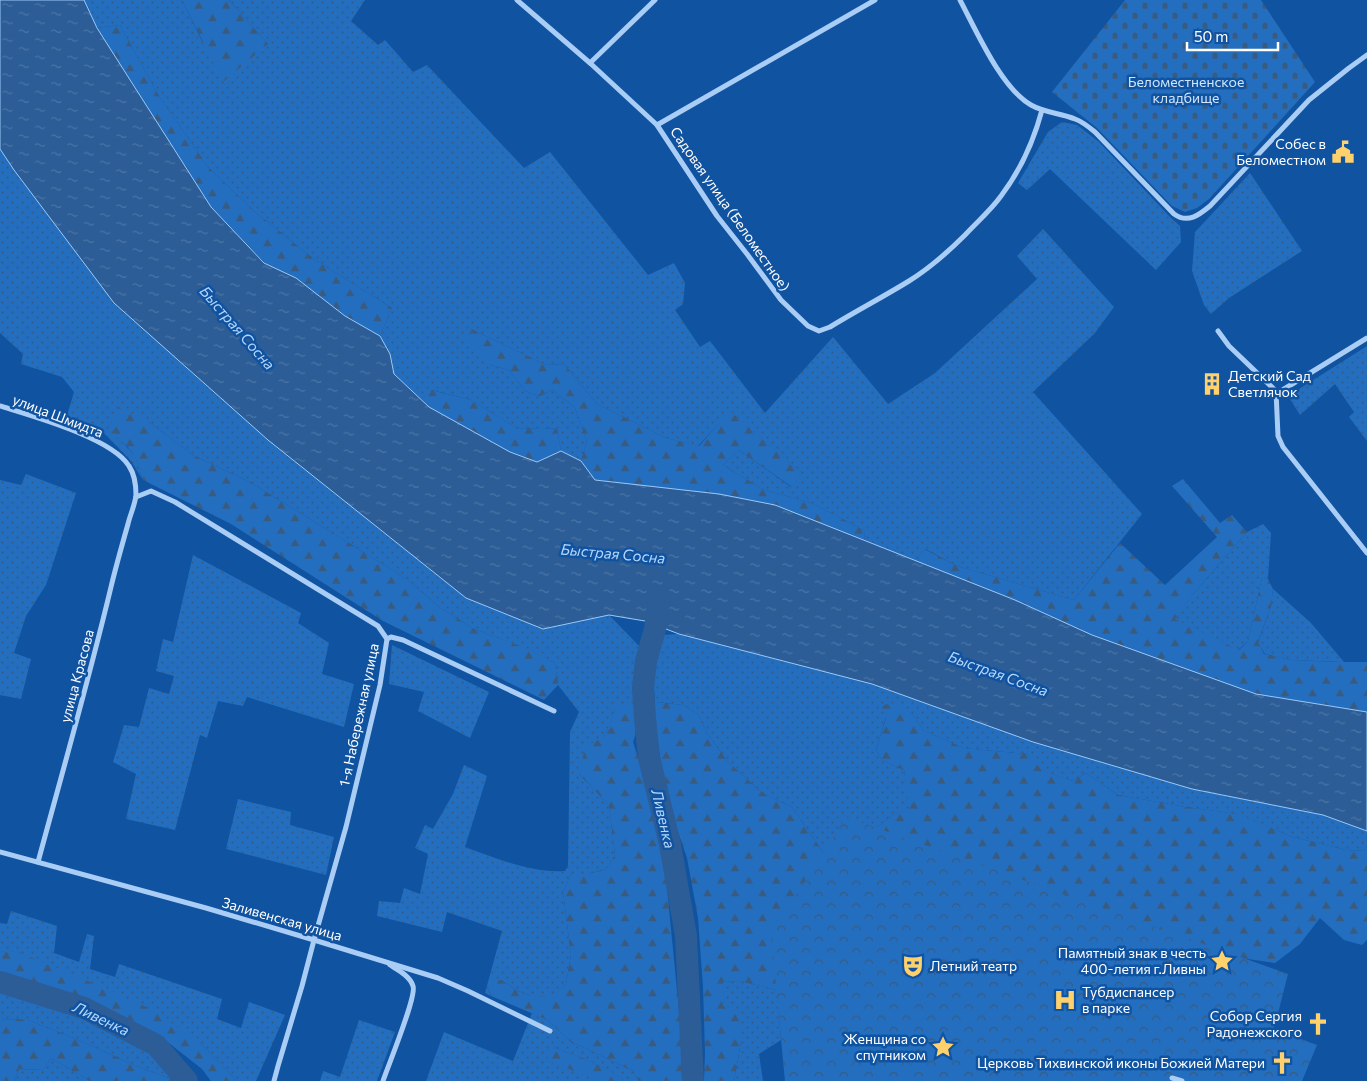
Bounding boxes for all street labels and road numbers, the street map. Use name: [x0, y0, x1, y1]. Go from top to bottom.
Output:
street label: Садовая улица (Беломестное): [667, 123, 794, 294]
street label: улица Шмидта: [11, 390, 106, 441]
street label: улица Красова: [56, 627, 97, 724]
street label: 1-я Набережная улица: [335, 642, 382, 788]
street label: Заливенская улица: [220, 893, 344, 944]

